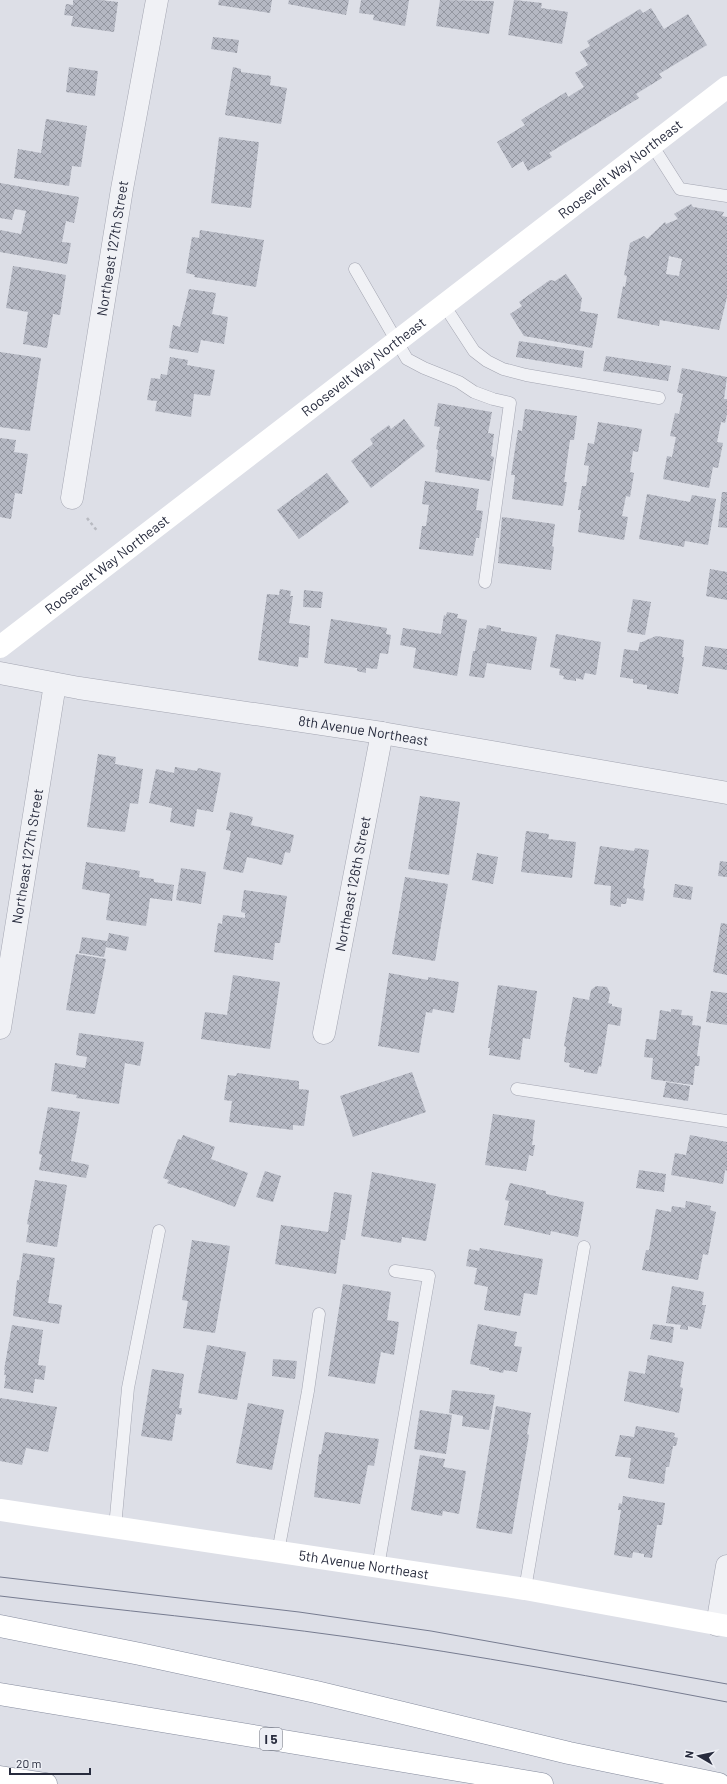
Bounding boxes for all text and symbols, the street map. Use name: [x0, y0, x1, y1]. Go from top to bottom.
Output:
street label: Roosevelt Way Northeast: [555, 116, 685, 222]
street label: Northeast 127th Street: [93, 179, 131, 317]
street label: Roosevelt Way Northeast: [298, 313, 429, 420]
street label: Roosevelt Way Northeast: [41, 511, 172, 617]
street label: 8th Avenue Northeast: [297, 712, 430, 749]
street label: Northeast 127th Street: [8, 787, 46, 925]
street label: Northeast 126th Street: [331, 815, 374, 953]
street label: 5th Avenue Northeast: [298, 1546, 430, 1582]
road number: I 5: [260, 1728, 282, 1750]
north arrow: [679, 1736, 719, 1776]
scale bar: [10, 1750, 90, 1776]
text: N: [682, 1750, 696, 1759]
text: 20 m: [16, 1756, 42, 1770]

